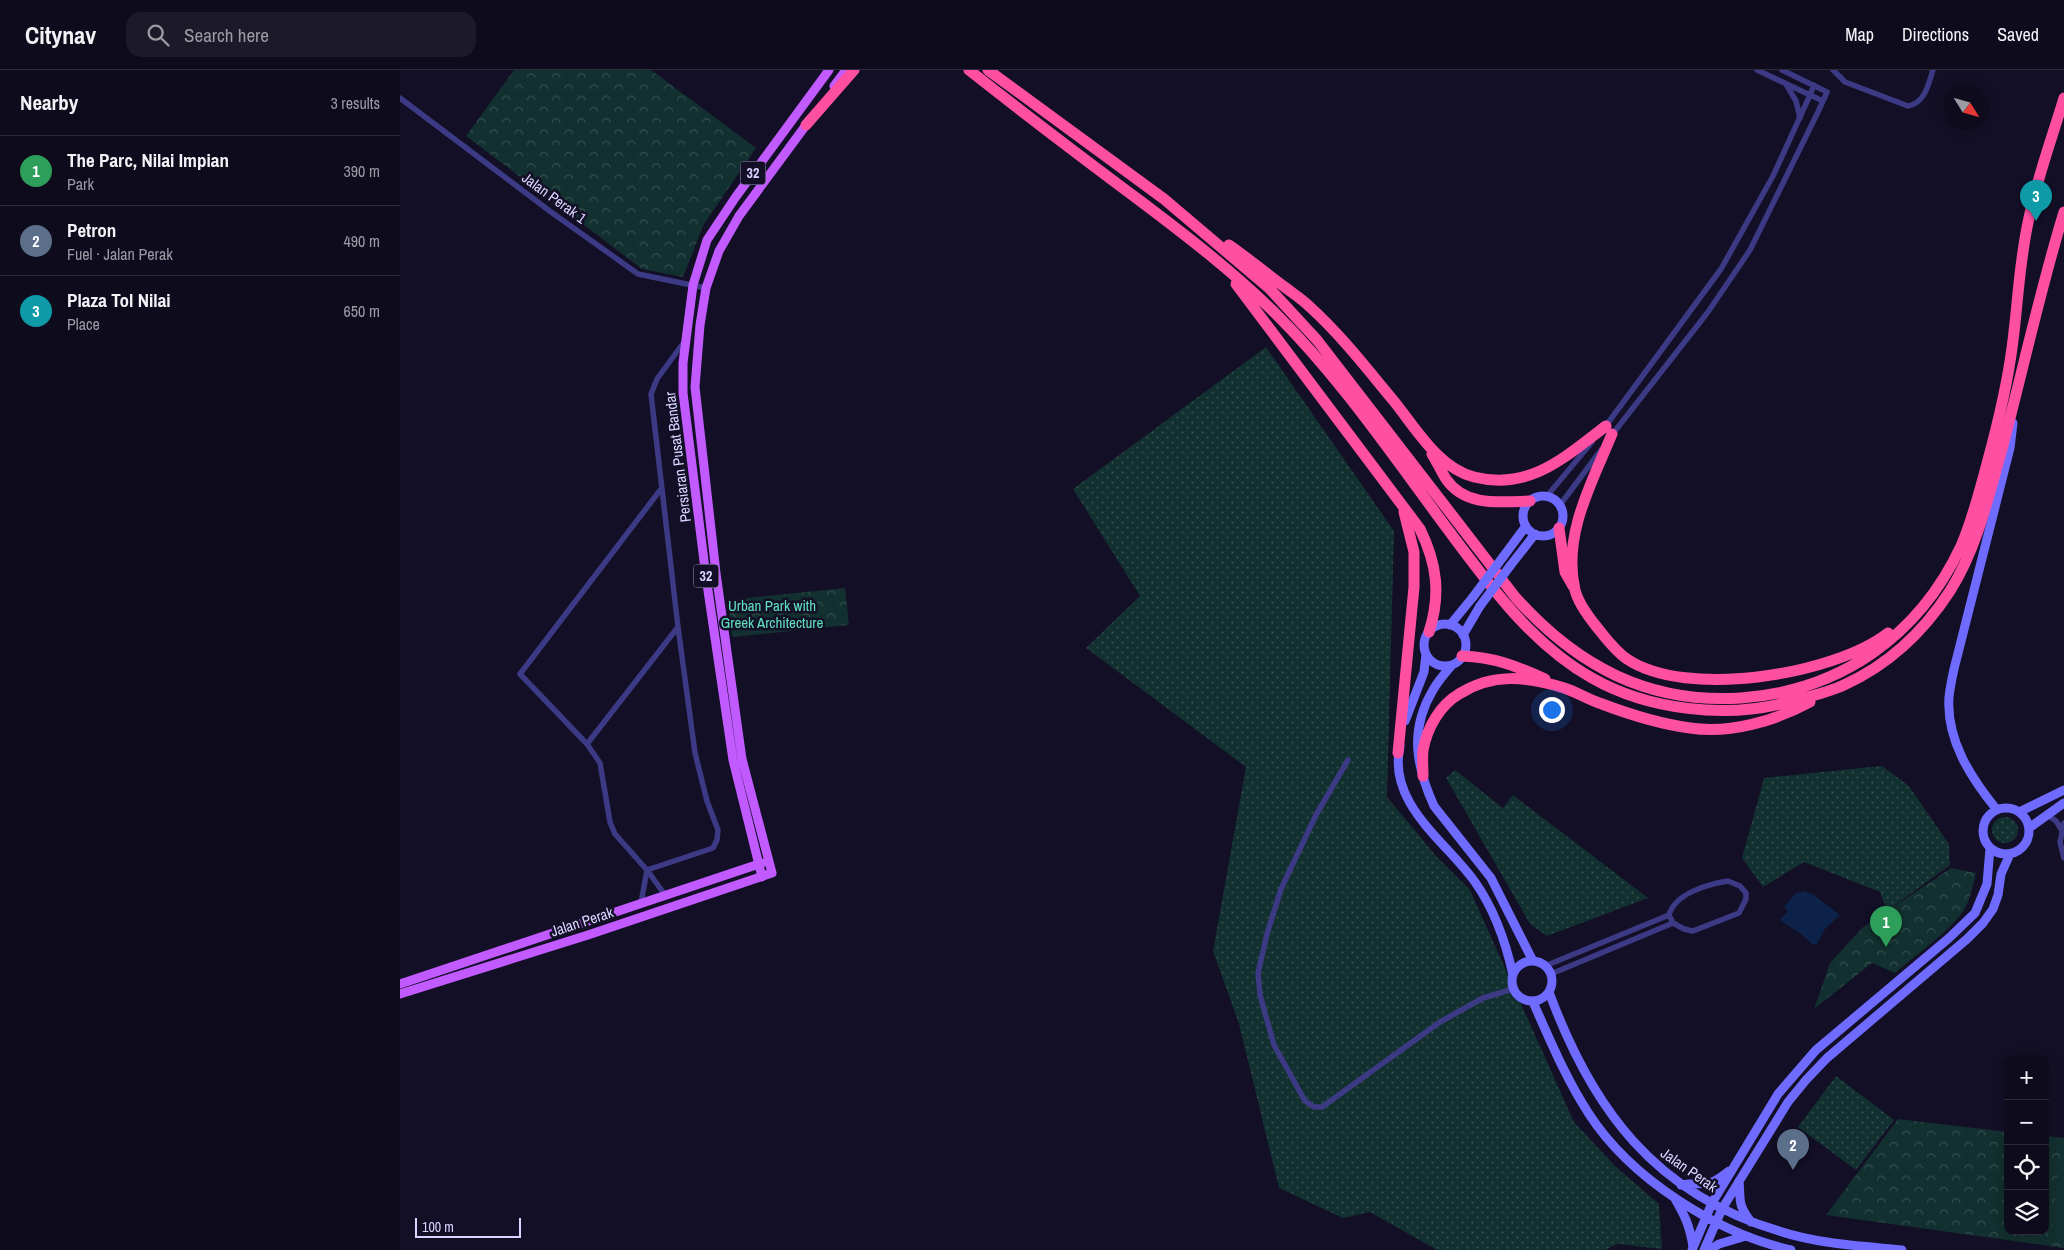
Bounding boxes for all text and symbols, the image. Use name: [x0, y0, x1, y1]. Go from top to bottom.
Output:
search box: [126, 12, 476, 57]
text: Citynav: [25, 19, 96, 51]
icon: search: [144, 21, 172, 49]
text: Search here: [184, 22, 269, 48]
text: Map: [1845, 22, 1874, 47]
text: Directions: [1902, 22, 1969, 47]
text: Saved: [1997, 22, 2039, 47]
north arrow: [1944, 85, 1989, 130]
text: Nearby: [20, 88, 78, 117]
text: 3 results: [330, 92, 380, 114]
text: The Parc, Nilai Impian: [67, 147, 229, 173]
text: 1: [32, 160, 40, 182]
text: 390 m: [344, 160, 380, 182]
road number: 32: [740, 162, 766, 185]
street label: Jalan Perak 1: [518, 167, 591, 228]
text: Park: [67, 173, 94, 195]
pin: 3: [2020, 180, 2052, 221]
text: Petron: [67, 217, 116, 243]
text: 2: [32, 230, 40, 252]
text: 490 m: [344, 230, 380, 252]
text: Fuel · Jalan Perak: [67, 243, 173, 265]
text: Plaza Tol Nilai: [67, 287, 171, 313]
text: 3: [32, 300, 40, 322]
text: 650 m: [344, 300, 380, 322]
text: Place: [67, 313, 100, 335]
street label: Persiaran Pusat Bandar: [659, 391, 696, 523]
road number: 32: [694, 564, 718, 588]
park label: Urban Park with Greek Architecture: [721, 595, 823, 633]
your location: [1539, 697, 1565, 723]
street label: Jalan Perak: [548, 901, 617, 942]
pin: 1: [1870, 906, 1902, 947]
map controls: [2004, 1055, 2049, 1235]
button: +: [2004, 1055, 2049, 1100]
button: −: [2004, 1100, 2049, 1145]
pin: 2: [1777, 1129, 1809, 1170]
street label: Jalan Perak: [1657, 1142, 1723, 1197]
button: locate: [2004, 1145, 2049, 1190]
button: layers: [2004, 1190, 2049, 1235]
scale bar: [415, 1215, 521, 1238]
text: 100 m: [422, 1218, 454, 1236]

